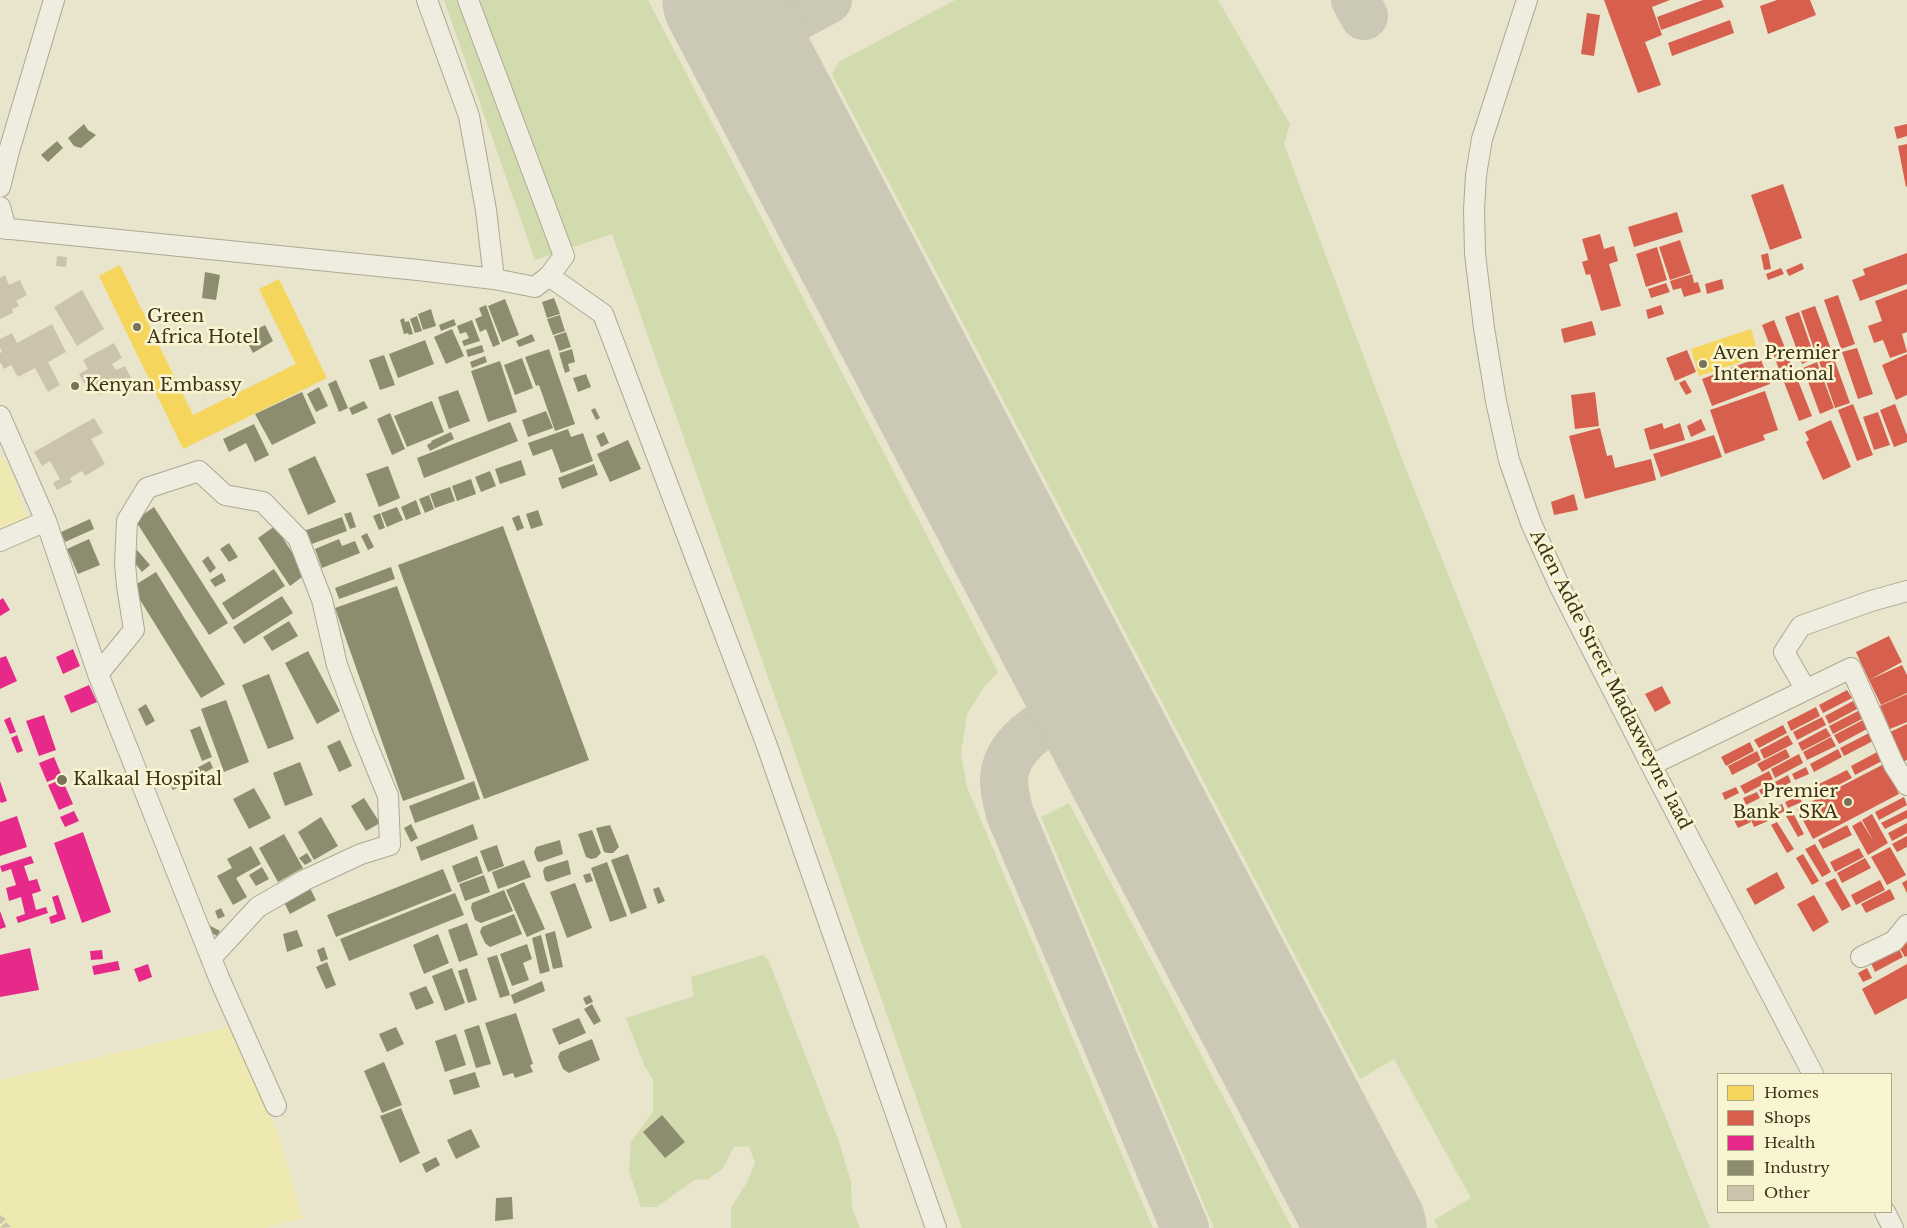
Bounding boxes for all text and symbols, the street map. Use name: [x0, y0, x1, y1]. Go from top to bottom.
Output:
place label: Green Africa Hotel: [147, 306, 259, 348]
marker: Green Africa Hotel: [131, 321, 143, 333]
place label: Aven Premier International: [1713, 343, 1840, 386]
marker: Aven Premier International: [1697, 358, 1709, 370]
place label: Kenyan Embassy: [85, 375, 242, 397]
marker: Kenyan Embassy: [69, 380, 81, 392]
street label: Aden Adde Street Madaxweyne 1aad: [1525, 526, 1695, 834]
place label: Kalkaal Hospital: [73, 769, 222, 791]
marker: Kalkaal Hospital: [55, 773, 69, 787]
place label: Premier Bank - SKA: [1733, 781, 1838, 824]
marker: Premier Bank - SKA: [1842, 796, 1854, 808]
legend: [1717, 1073, 1892, 1213]
text: Homes: [1764, 1083, 1819, 1102]
text: Shops: [1764, 1108, 1811, 1127]
text: Health: [1764, 1133, 1815, 1152]
text: Industry: [1764, 1158, 1830, 1177]
text: Other: [1764, 1183, 1810, 1202]

